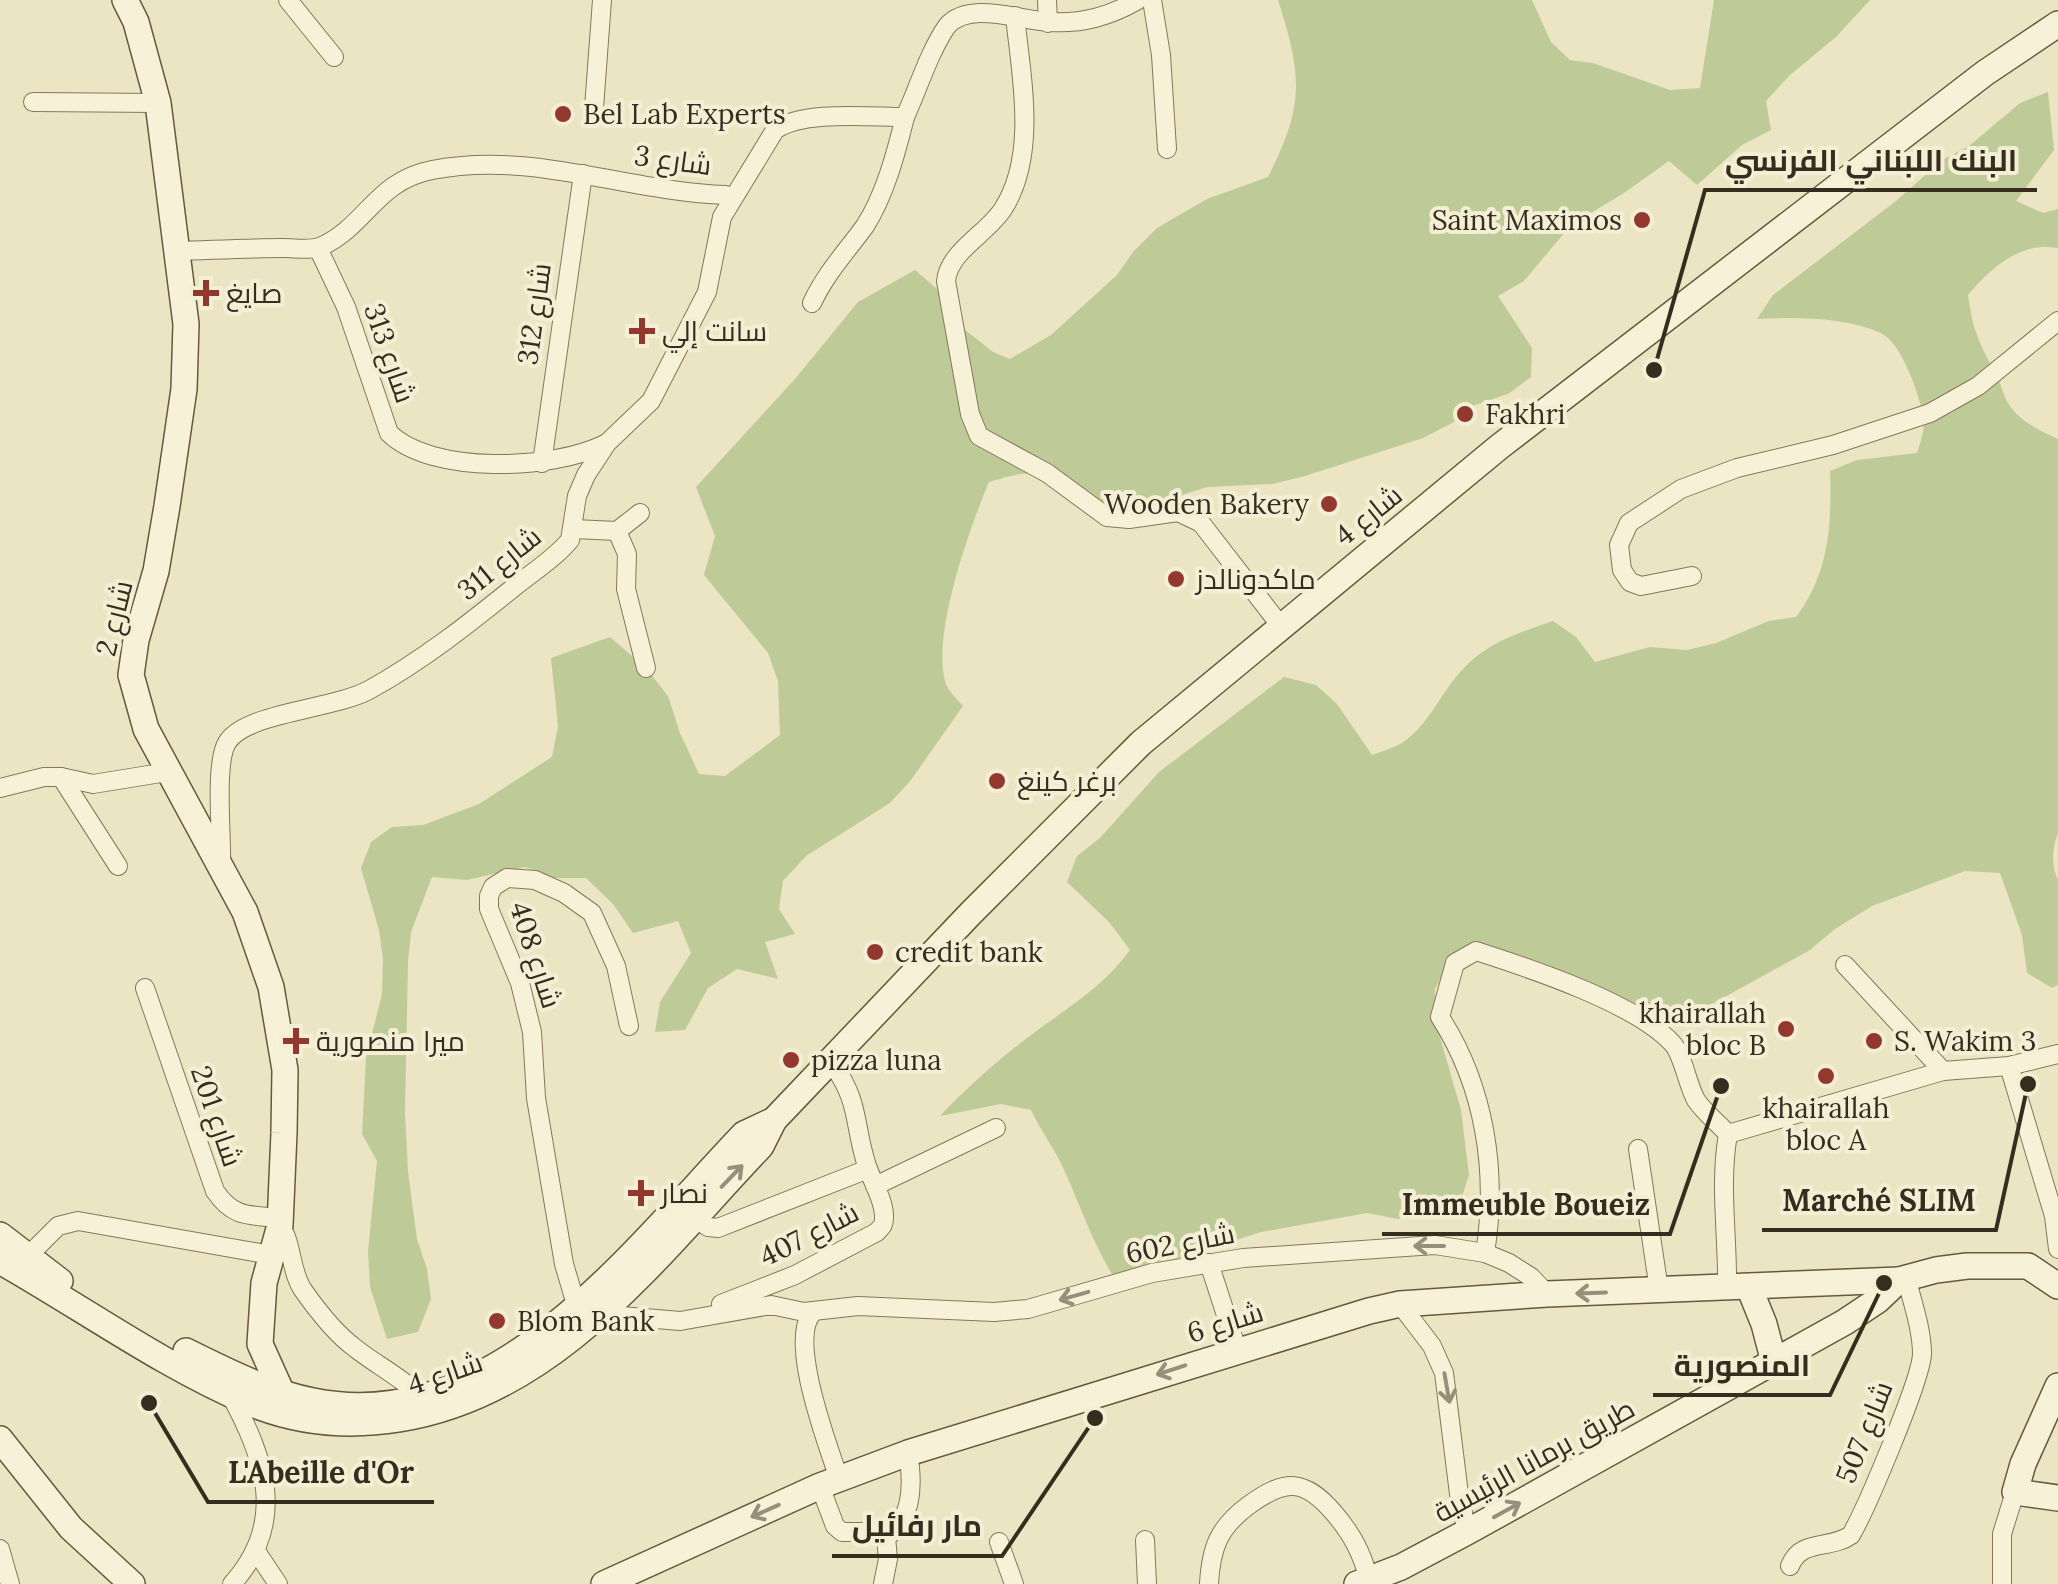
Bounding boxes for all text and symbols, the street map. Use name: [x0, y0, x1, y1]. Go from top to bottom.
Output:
place label: Bel Lab Experts: [583, 96, 786, 132]
marker: Bel Lab Experts: [552, 103, 574, 125]
callout: البنك اللبناني الفرنسي: [1705, 130, 2037, 190]
street label: شارع 3: [632, 137, 714, 184]
text: البنك اللبناني الفرنسي: [1725, 141, 2017, 185]
place label: Saint Maximos: [1432, 202, 1622, 238]
marker: Saint Maximos: [1631, 209, 1653, 231]
street label: شارع 312: [509, 261, 560, 367]
place label: صايغ: [226, 275, 282, 312]
marker: صايغ: [195, 282, 217, 304]
street label: شارع 313: [355, 298, 424, 408]
place label: سانت إلي: [662, 313, 767, 353]
marker: سانت إلي: [631, 320, 653, 342]
place label: Fakhri: [1485, 396, 1565, 432]
marker: Fakhri: [1454, 403, 1476, 425]
street label: شارع 4: [1327, 477, 1410, 554]
place label: Wooden Bakery: [1104, 486, 1309, 522]
marker: Wooden Bakery: [1318, 493, 1340, 515]
street label: شارع 311: [450, 518, 549, 608]
place label: ماكدونالدز: [1194, 561, 1316, 597]
marker: ماكدونالدز: [1165, 568, 1187, 590]
street label: شارع 2: [87, 576, 142, 660]
place label: برغر كينغ: [1017, 763, 1117, 800]
marker: برغر كينغ: [986, 770, 1008, 792]
street label: شارع 408: [501, 897, 570, 1013]
place label: credit bank: [895, 934, 1043, 970]
marker: credit bank: [864, 941, 886, 963]
place label: khairallah bloc B: [1639, 995, 1766, 1063]
marker: khairallah bloc B: [1775, 1018, 1797, 1040]
place label: ميرا منصورية: [316, 1023, 465, 1059]
place label: S. Wakim 3: [1894, 1023, 2036, 1059]
marker: ميرا منصورية: [285, 1030, 307, 1052]
marker: S. Wakim 3: [1863, 1030, 1885, 1052]
place label: pizza luna: [811, 1042, 942, 1078]
marker: pizza luna: [780, 1049, 802, 1071]
street label: شارع 201: [182, 1061, 251, 1171]
marker: khairallah bloc A: [1815, 1065, 1837, 1087]
place label: khairallah bloc A: [1763, 1090, 1889, 1158]
one-way arrow: [720, 1164, 744, 1188]
callout: Marché SLIM: [1762, 1170, 1996, 1230]
callout: Immeuble Boueiz: [1382, 1174, 1670, 1234]
place label: نصار: [659, 1175, 708, 1211]
text: Marché SLIM: [1782, 1181, 1976, 1219]
marker: نصار: [630, 1182, 652, 1204]
text: Immeuble Boueiz: [1402, 1185, 1650, 1223]
street label: شارع 407: [753, 1194, 865, 1275]
street label: شارع 602: [1123, 1215, 1238, 1272]
one-way arrow: [1413, 1237, 1445, 1256]
one-way arrow: [1576, 1283, 1608, 1302]
one-way arrow: [1059, 1288, 1090, 1306]
street label: شارع 6: [1183, 1293, 1268, 1352]
place label: Blom Bank: [517, 1303, 654, 1339]
marker: Blom Bank: [486, 1310, 508, 1332]
callout: المنصورية: [1653, 1335, 1830, 1395]
street label: شارع 4: [403, 1343, 487, 1403]
text: المنصورية: [1674, 1346, 1810, 1384]
one-way arrow: [1156, 1362, 1187, 1380]
one-way arrow: [1438, 1372, 1457, 1404]
street label: شارع 507: [1827, 1376, 1902, 1489]
street label: طريق برمانا الرئيسية: [1427, 1390, 1641, 1530]
callout: L'Abeille d'Or: [208, 1442, 434, 1502]
text: L'Abeille d'Or: [228, 1453, 415, 1491]
callout: مار رفائيل: [832, 1496, 1002, 1556]
one-way arrow: [1491, 1499, 1521, 1519]
one-way arrow: [750, 1503, 781, 1521]
text: مار رفائيل: [852, 1506, 982, 1544]

